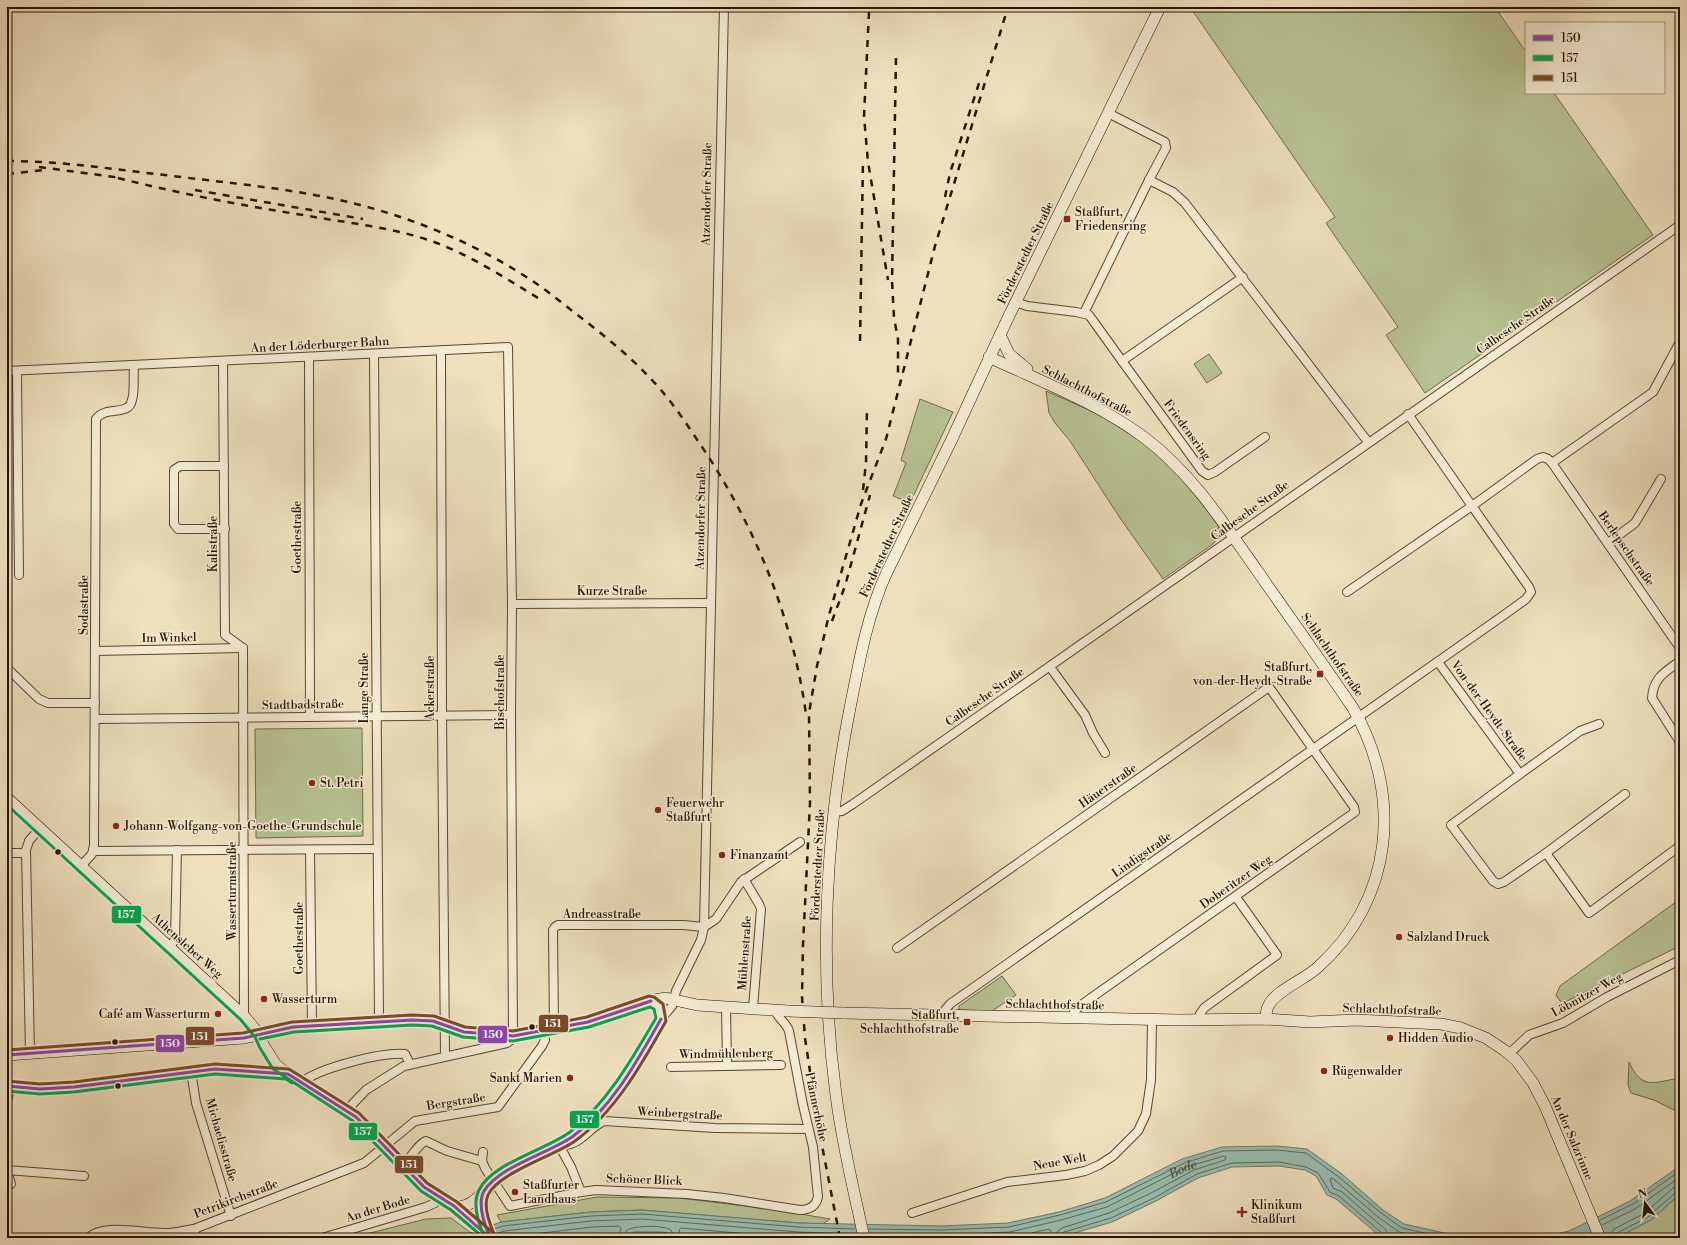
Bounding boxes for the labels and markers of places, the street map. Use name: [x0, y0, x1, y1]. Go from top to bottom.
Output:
place label: Staßfurt, Friedensring: [1075, 205, 1147, 234]
marker: Staßfurt, Friedensring: [1062, 214, 1072, 224]
place label: Staßfurt, von-der-Heydt-Straße: [1192, 660, 1312, 689]
marker: Staßfurt, von-der-Heydt-Straße: [1315, 669, 1325, 679]
place label: St. Petri: [320, 776, 363, 791]
marker: St. Petri: [307, 778, 317, 788]
place label: Feuerwehr Staßfurt: [666, 796, 724, 825]
marker: Feuerwehr Staßfurt: [653, 805, 663, 815]
place label: Johann-Wolfgang-von-Goethe-Grundschule: [123, 819, 362, 834]
marker: Johann-Wolfgang-von-Goethe-Grundschule: [111, 821, 121, 831]
unlabelled marker: [53, 847, 63, 857]
place label: Finanzamt: [730, 848, 789, 863]
marker: Finanzamt: [717, 850, 727, 860]
place label: Salzland Druck: [1407, 930, 1490, 945]
marker: Salzland Druck: [1394, 932, 1404, 942]
place label: Wasserturm: [271, 992, 338, 1007]
marker: Wasserturm: [259, 994, 269, 1004]
place label: Café am Wasserturm: [99, 1007, 210, 1022]
place label: Staßfurt, Schlachthofstraße: [860, 1008, 959, 1037]
marker: Café am Wasserturm: [213, 1009, 223, 1019]
marker: Staßfurt, Schlachthofstraße: [962, 1017, 972, 1027]
unlabelled marker: [527, 1022, 537, 1032]
place label: Hidden Audio: [1398, 1031, 1474, 1046]
marker: Hidden Audio: [1385, 1033, 1395, 1043]
unlabelled marker: [110, 1037, 120, 1047]
place label: Rügenwalder: [1332, 1064, 1402, 1079]
marker: Rügenwalder: [1319, 1066, 1329, 1076]
place label: Sankt Marien: [490, 1071, 562, 1086]
marker: Sankt Marien: [565, 1073, 575, 1083]
unlabelled marker: [113, 1081, 123, 1091]
place label: Staßfurter Landhaus: [523, 1178, 579, 1207]
marker: Staßfurter Landhaus: [510, 1187, 520, 1197]
place label: Klinikum Staßfurt: [1251, 1198, 1303, 1227]
marker: Klinikum Staßfurt: [1236, 1206, 1248, 1218]

